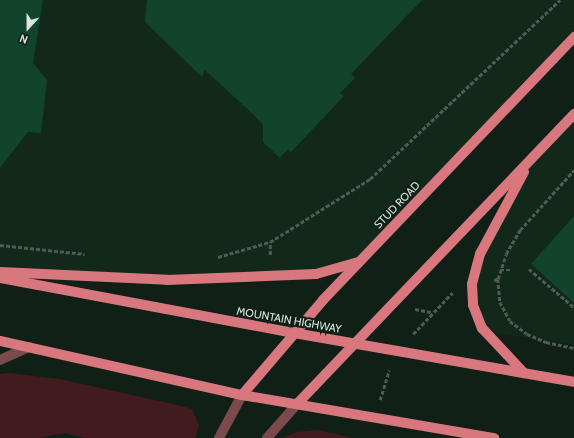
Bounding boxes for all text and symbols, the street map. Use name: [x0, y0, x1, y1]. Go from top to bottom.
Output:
north arrow: [8, 8, 48, 48]
text: N: [18, 31, 30, 47]
street label: STUD ROAD: [371, 179, 423, 231]
street label: MOUNTAIN HIGHWAY: [236, 304, 342, 336]

